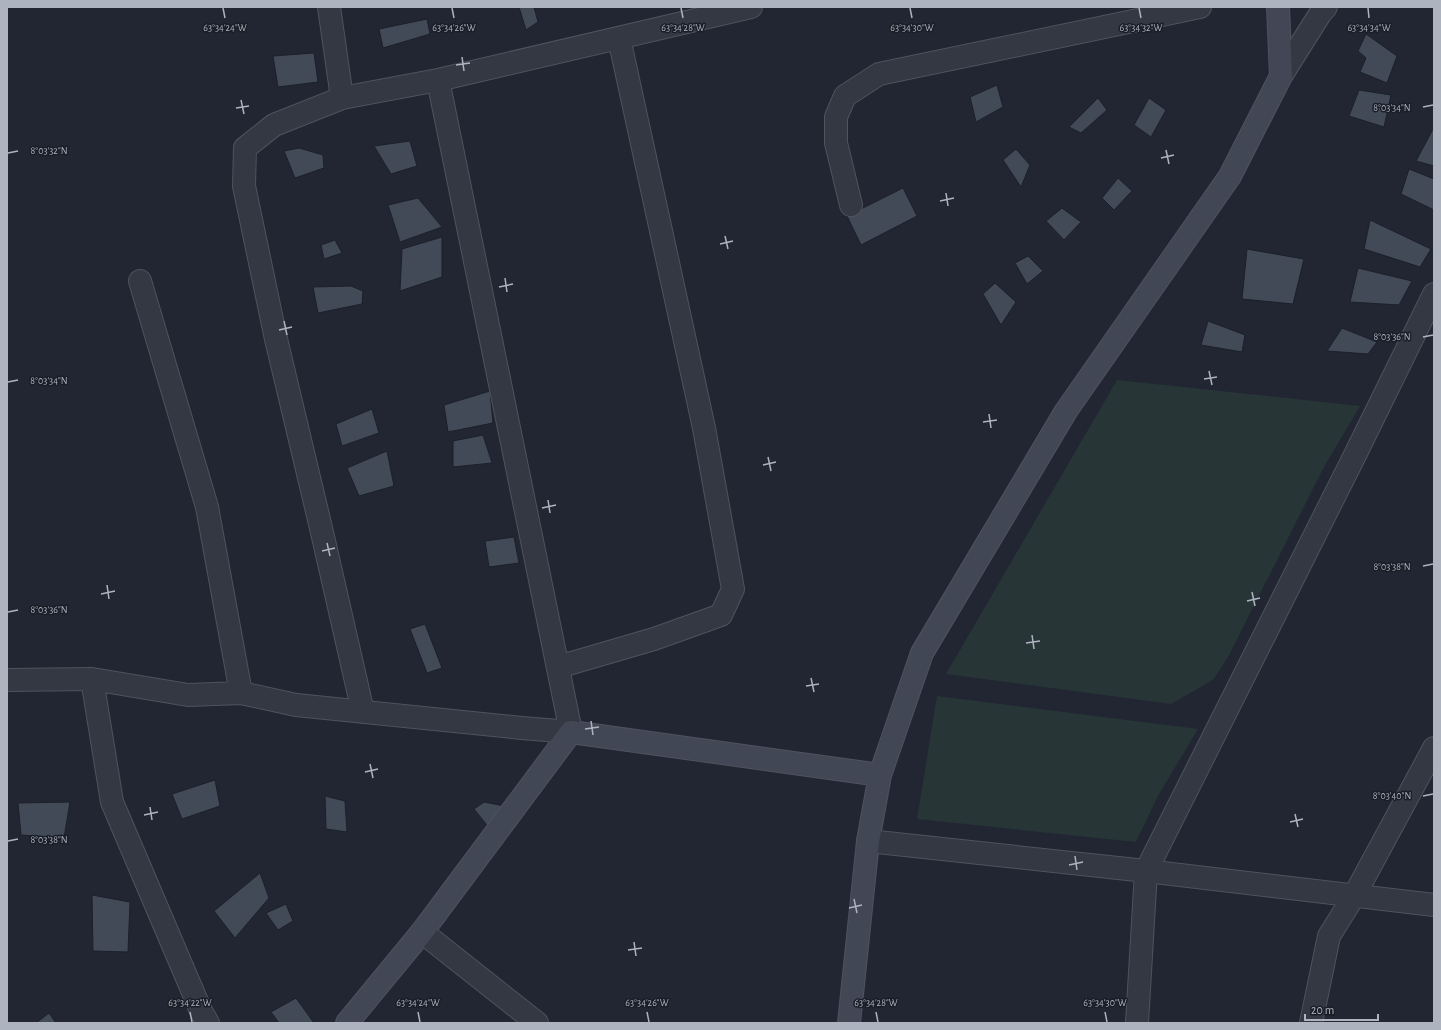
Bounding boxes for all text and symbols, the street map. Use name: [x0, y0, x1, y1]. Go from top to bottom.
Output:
text: 63°34'24"W: [203, 23, 247, 33]
text: 63°34'26"W: [432, 23, 476, 33]
text: 63°34'28"W: [661, 23, 705, 33]
text: 63°34'30"W: [890, 23, 934, 33]
text: 63°34'32"W: [1120, 23, 1163, 33]
text: 63°34'34"W: [1347, 23, 1391, 33]
text: 8°03'34"N: [1373, 103, 1411, 113]
text: 8°03'32"N: [30, 146, 68, 156]
text: 8°03'36"N: [1373, 332, 1411, 342]
text: 8°03'34"N: [30, 376, 68, 386]
text: 8°03'38"N: [1373, 562, 1411, 572]
text: 8°03'36"N: [30, 605, 68, 615]
text: 8°03'40"N: [1373, 791, 1411, 801]
text: 8°03'38"N: [30, 835, 68, 845]
scale bar: [1305, 996, 1378, 1022]
text: 63°34'22"W: [168, 998, 212, 1008]
text: 63°34'24"W: [396, 998, 440, 1008]
text: 63°34'26"W: [625, 998, 669, 1008]
text: 63°34'28"W: [854, 998, 898, 1008]
text: 63°34'30"W: [1083, 998, 1127, 1008]
text: 20 m: [1311, 1004, 1334, 1016]

